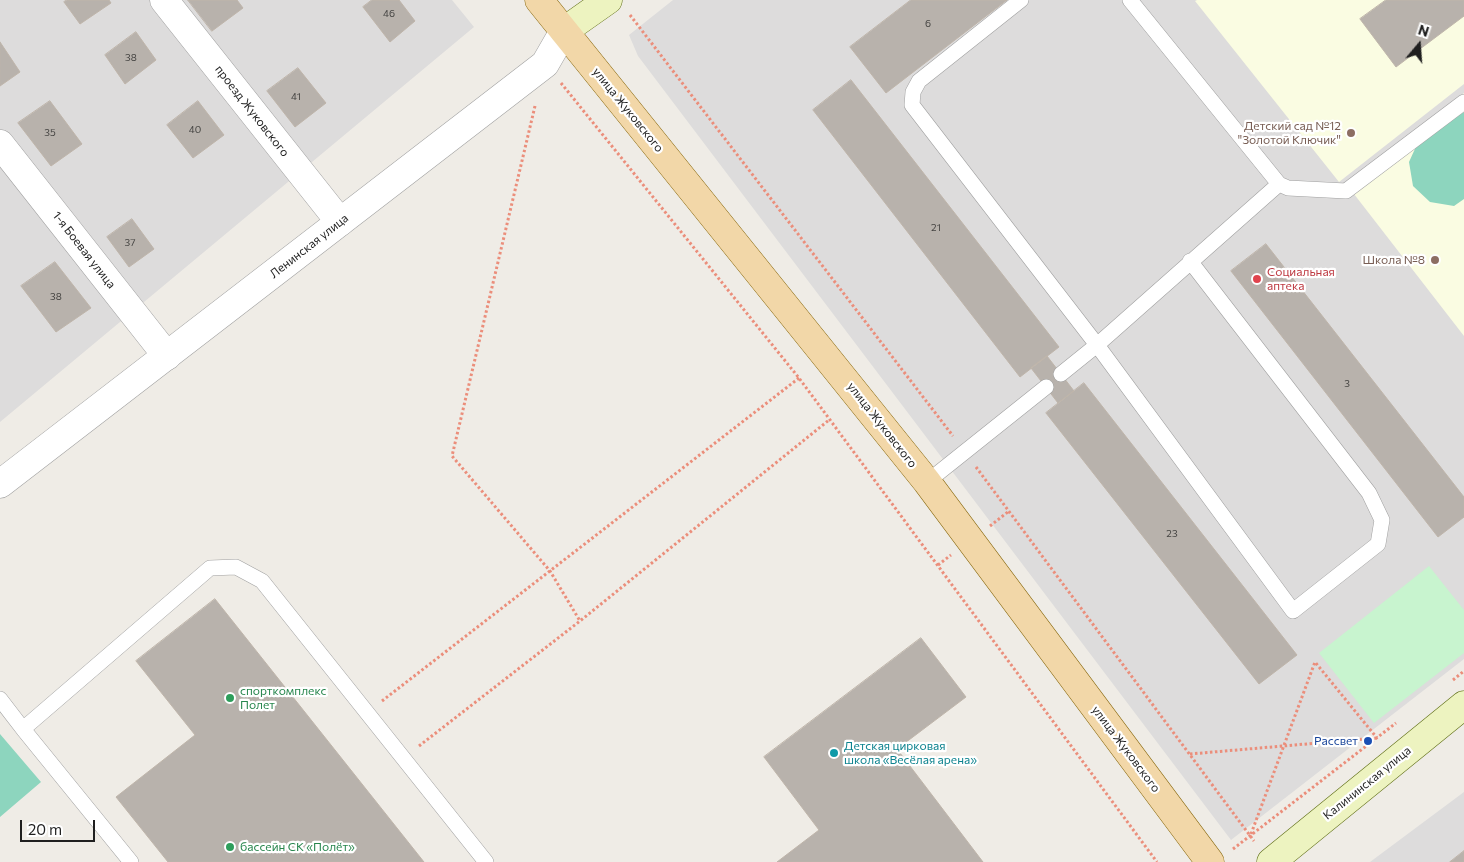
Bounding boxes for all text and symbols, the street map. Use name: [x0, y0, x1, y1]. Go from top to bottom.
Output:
house number: 46: [383, 8, 395, 20]
house number: 6: [925, 18, 931, 30]
north arrow: [1394, 20, 1444, 70]
text: N: [1416, 21, 1431, 40]
house number: 38: [125, 52, 137, 64]
street label: проезд Жуковского: [212, 62, 292, 160]
street label: улица Жуковского: [589, 65, 667, 155]
house number: 41: [291, 91, 301, 103]
place label: Детский сад №12 "Золотой Ключик": [1238, 119, 1341, 147]
house number: 40: [189, 124, 201, 136]
house number: 35: [44, 127, 56, 139]
marker: Детский сад №12 "Золотой Ключик": [1345, 127, 1357, 139]
street label: 1-я Боевая улица: [49, 209, 119, 291]
street label: Ленинская улица: [267, 211, 351, 281]
house number: 21: [931, 222, 941, 234]
house number: 37: [125, 237, 135, 249]
place label: Школа №8: [1362, 253, 1425, 267]
marker: Школа №8: [1429, 254, 1441, 266]
place label: Социальная аптека: [1267, 265, 1335, 293]
marker: Социальная аптека: [1251, 273, 1263, 285]
house number: 38: [50, 291, 62, 303]
house number: 3: [1344, 378, 1350, 390]
street label: улица Жуковского: [844, 379, 920, 471]
house number: 23: [1166, 528, 1178, 540]
place label: спорткомплекс Полет: [240, 684, 327, 712]
marker: спорткомплекс Полет: [224, 692, 236, 704]
street label: улица Жуковского: [1089, 703, 1163, 795]
place label: Рассвет: [1314, 734, 1358, 748]
marker: Рассвет: [1362, 735, 1374, 747]
place label: Детская цирковая школа «Весёлая арена»: [844, 739, 977, 767]
street label: Калининская улица: [1320, 743, 1414, 823]
marker: Детская цирковая школа «Весёлая арена»: [828, 747, 840, 759]
scale bar: [22, 810, 98, 842]
text: 20 m: [28, 820, 62, 838]
place label: бассейн СК «Полёт»: [240, 840, 355, 854]
marker: бассейн СК «Полёт»: [224, 841, 236, 853]

